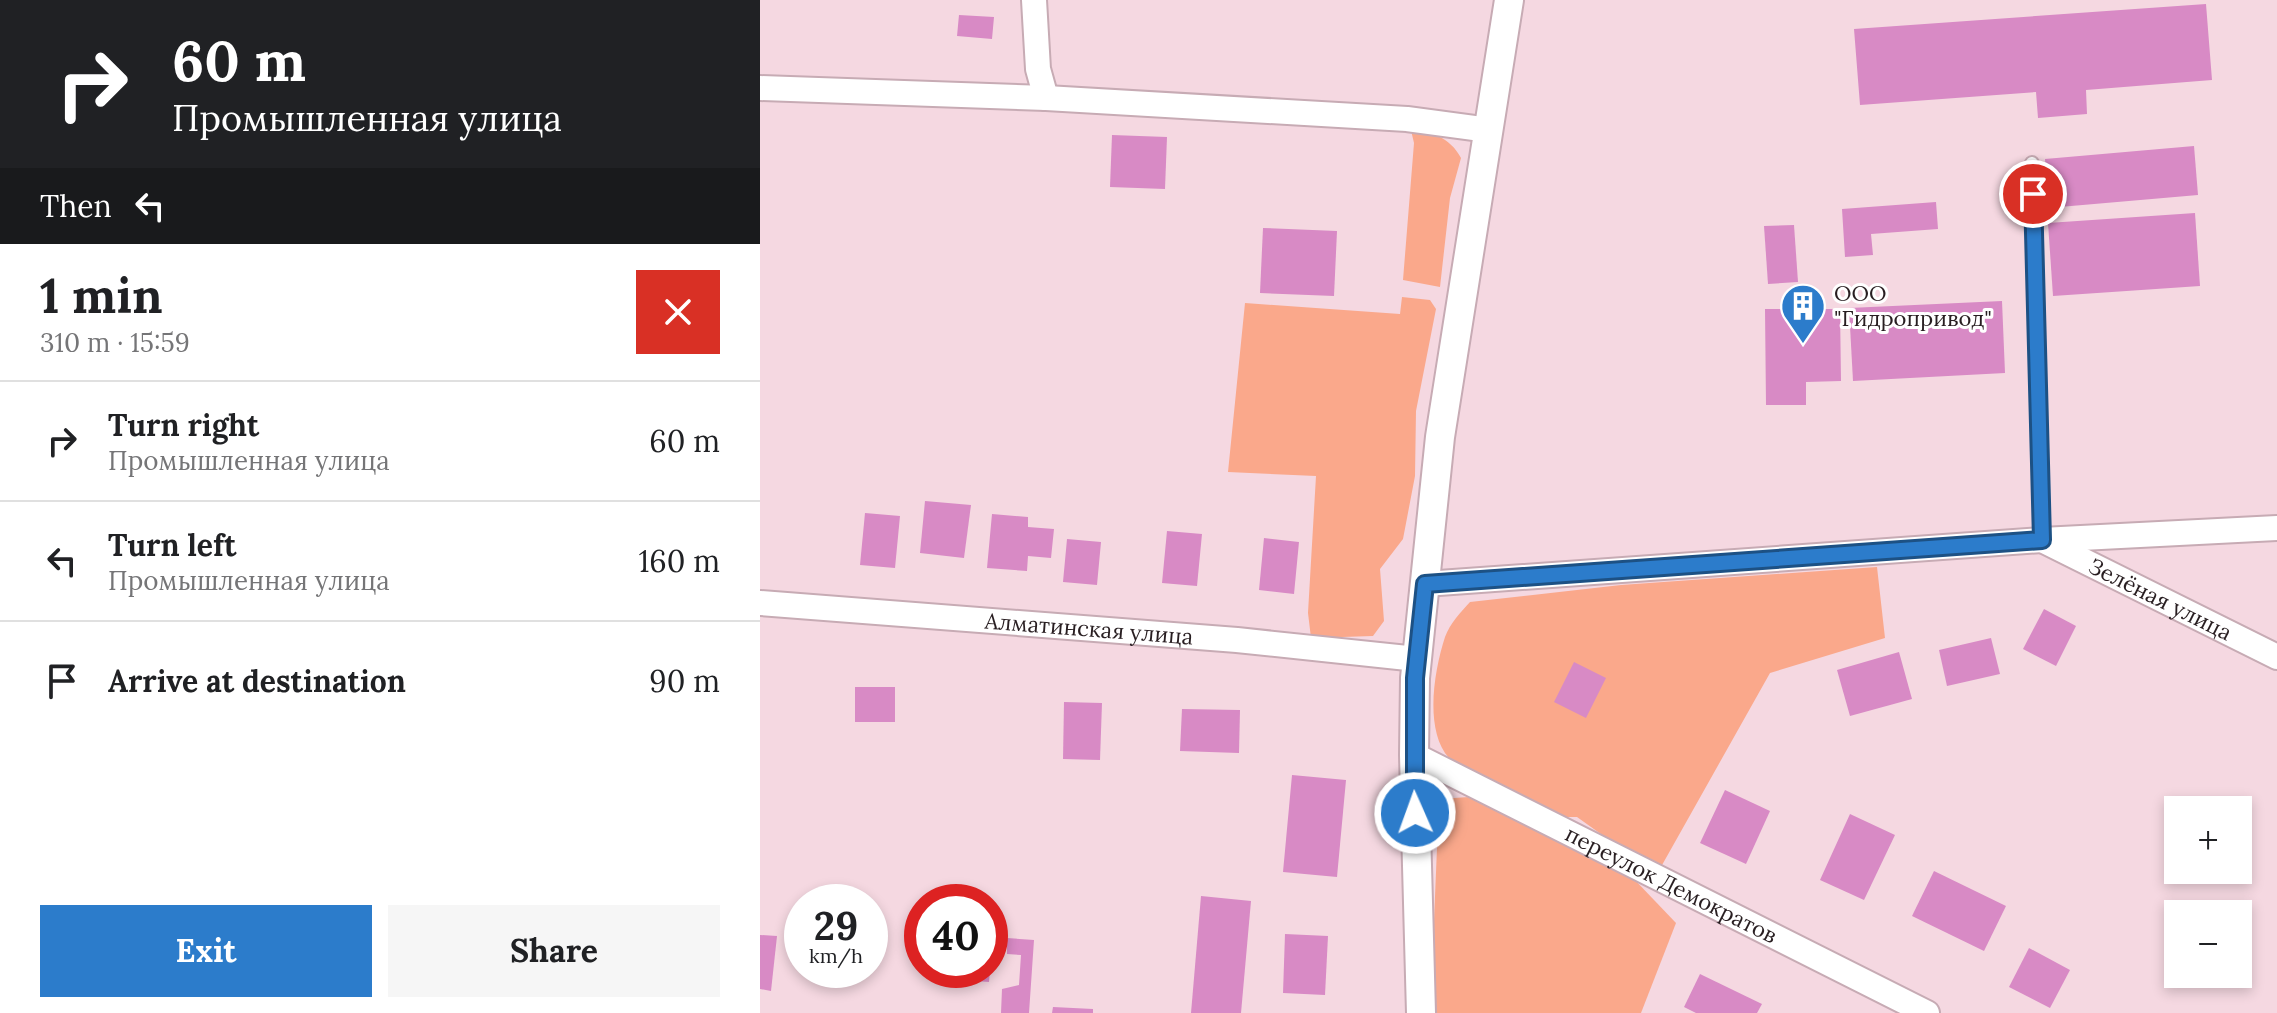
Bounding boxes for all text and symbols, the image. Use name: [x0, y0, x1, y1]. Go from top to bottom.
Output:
text: 60 m: [172, 25, 306, 96]
icon: right: [40, 32, 144, 136]
text: Промышленная улица: [172, 95, 562, 141]
pin: [1999, 160, 2067, 228]
icon: arrive: [2011, 172, 2055, 216]
icon: left: [128, 184, 172, 228]
text: Then: [40, 187, 112, 225]
text: 1 min: [40, 265, 163, 326]
button: close: [636, 270, 720, 354]
place label: ООО "Гидропривод": [1834, 279, 1992, 332]
building icon: ООО "Гидропривод": [1779, 282, 1827, 345]
text: 310 m · 15:59: [40, 326, 190, 359]
text: Turn right: [108, 406, 259, 444]
icon: right: [40, 419, 84, 463]
text: 60 m: [649, 422, 720, 460]
text: Промышленная улица: [108, 444, 390, 477]
text: Turn left: [108, 526, 236, 564]
icon: left: [40, 539, 84, 583]
text: 160 m: [638, 542, 720, 580]
street label: Зелёная улица: [2084, 552, 2237, 646]
text: Промышленная улица: [108, 564, 390, 597]
street label: Алматинская улица: [983, 606, 1194, 651]
icon: arrive: [40, 659, 84, 703]
text: Arrive at destination: [108, 662, 406, 700]
text: 90 m: [649, 662, 720, 700]
position arrow: [1373, 771, 1457, 855]
map controls: [2164, 796, 2252, 988]
button: +: [2164, 796, 2252, 884]
street label: переулок Демократов: [1561, 819, 1782, 949]
speed limit sign: 40: [904, 884, 1008, 988]
text: 29: [814, 900, 858, 951]
button: −: [2164, 900, 2252, 988]
button: Exit: [40, 905, 372, 997]
button: Share: [388, 905, 720, 997]
text: km/h: [809, 943, 863, 968]

